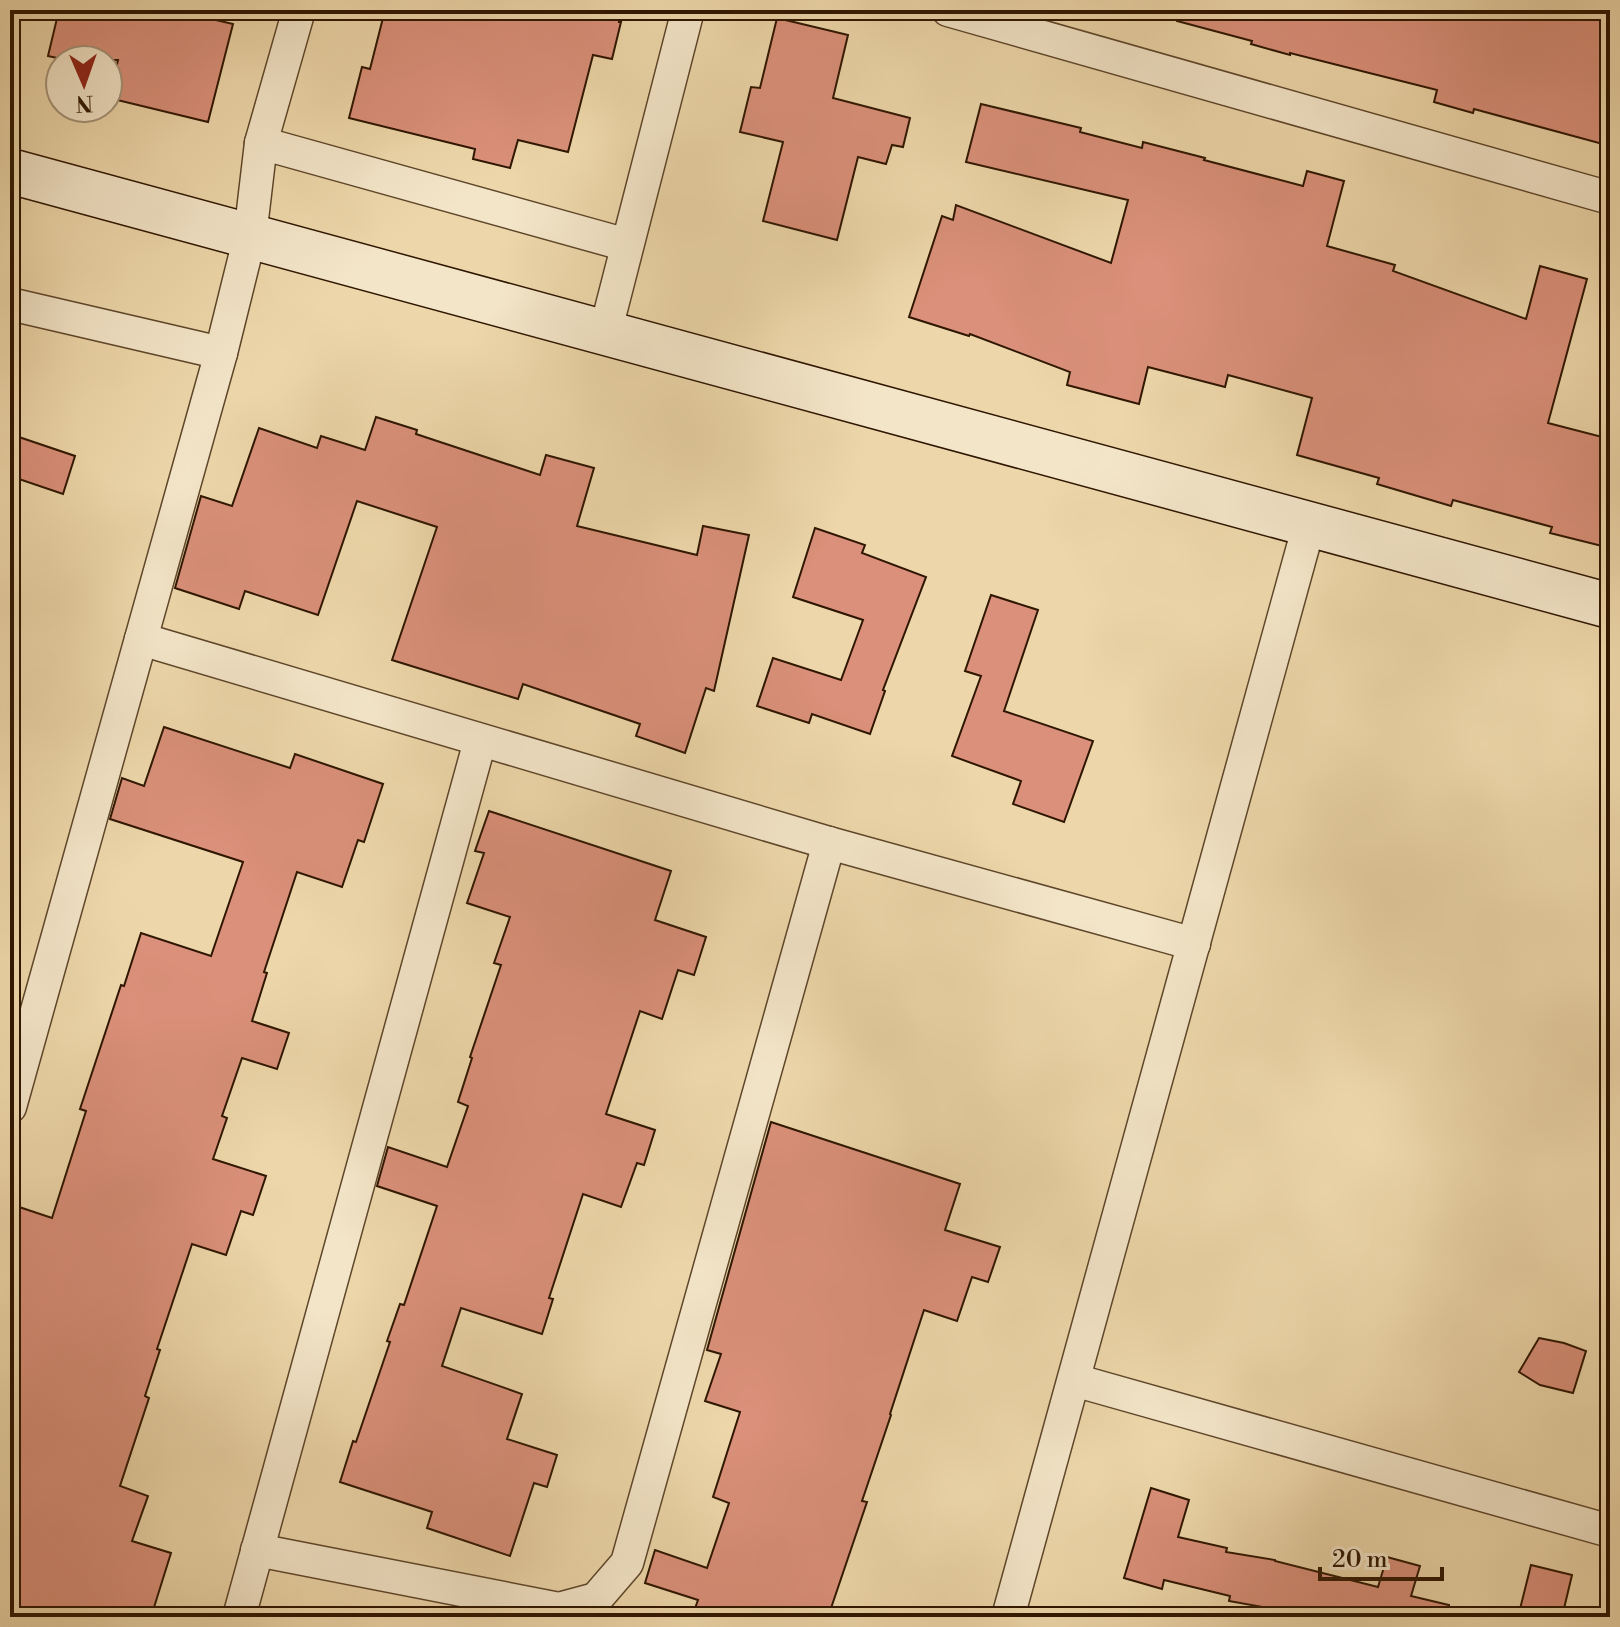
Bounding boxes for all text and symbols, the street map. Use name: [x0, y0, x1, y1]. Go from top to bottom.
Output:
north arrow: [44, 44, 124, 124]
text: N: [75, 89, 94, 116]
scale bar: [1320, 1531, 1442, 1581]
text: 20 m: [1332, 1545, 1388, 1575]

